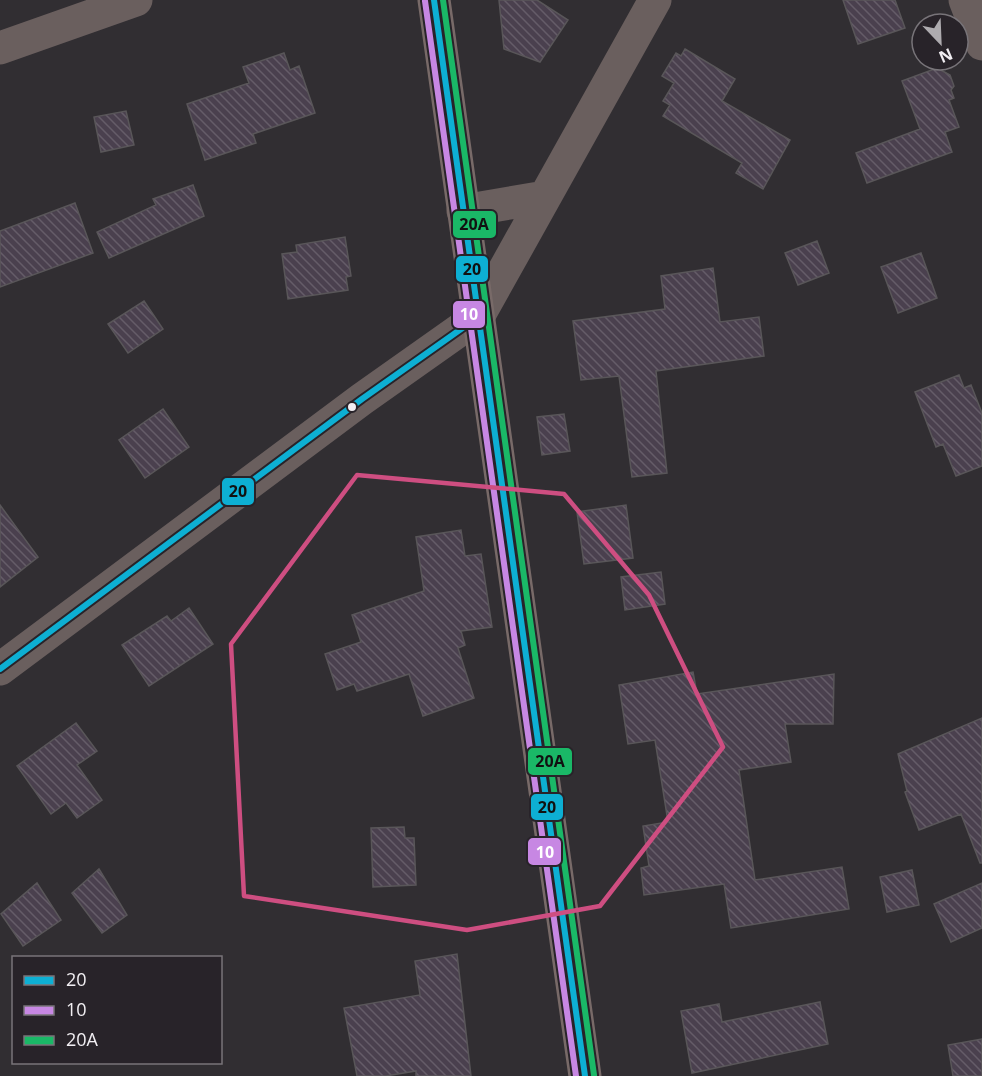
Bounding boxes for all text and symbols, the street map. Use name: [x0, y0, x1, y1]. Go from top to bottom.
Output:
north arrow: [910, 12, 970, 72]
text: N: [936, 43, 956, 68]
line badge: 20A: [452, 210, 497, 239]
text: 20A: [459, 213, 490, 235]
line badge: 20: [455, 255, 489, 283]
text: 20: [463, 258, 481, 280]
line badge: 10: [452, 300, 486, 329]
text: 10: [460, 303, 478, 325]
unlabelled marker: [346, 401, 358, 413]
line badge: 20: [221, 477, 255, 506]
text: 20: [229, 480, 247, 502]
line badge: 20A: [527, 747, 573, 776]
text: 20A: [535, 750, 566, 772]
line badge: 20: [530, 793, 564, 821]
text: 20: [538, 796, 556, 818]
line badge: 10: [527, 837, 562, 866]
text: 10: [536, 841, 554, 863]
legend: [12, 956, 222, 1064]
text: 20: [66, 967, 87, 991]
text: 10: [66, 997, 87, 1021]
text: 20A: [66, 1027, 99, 1051]

